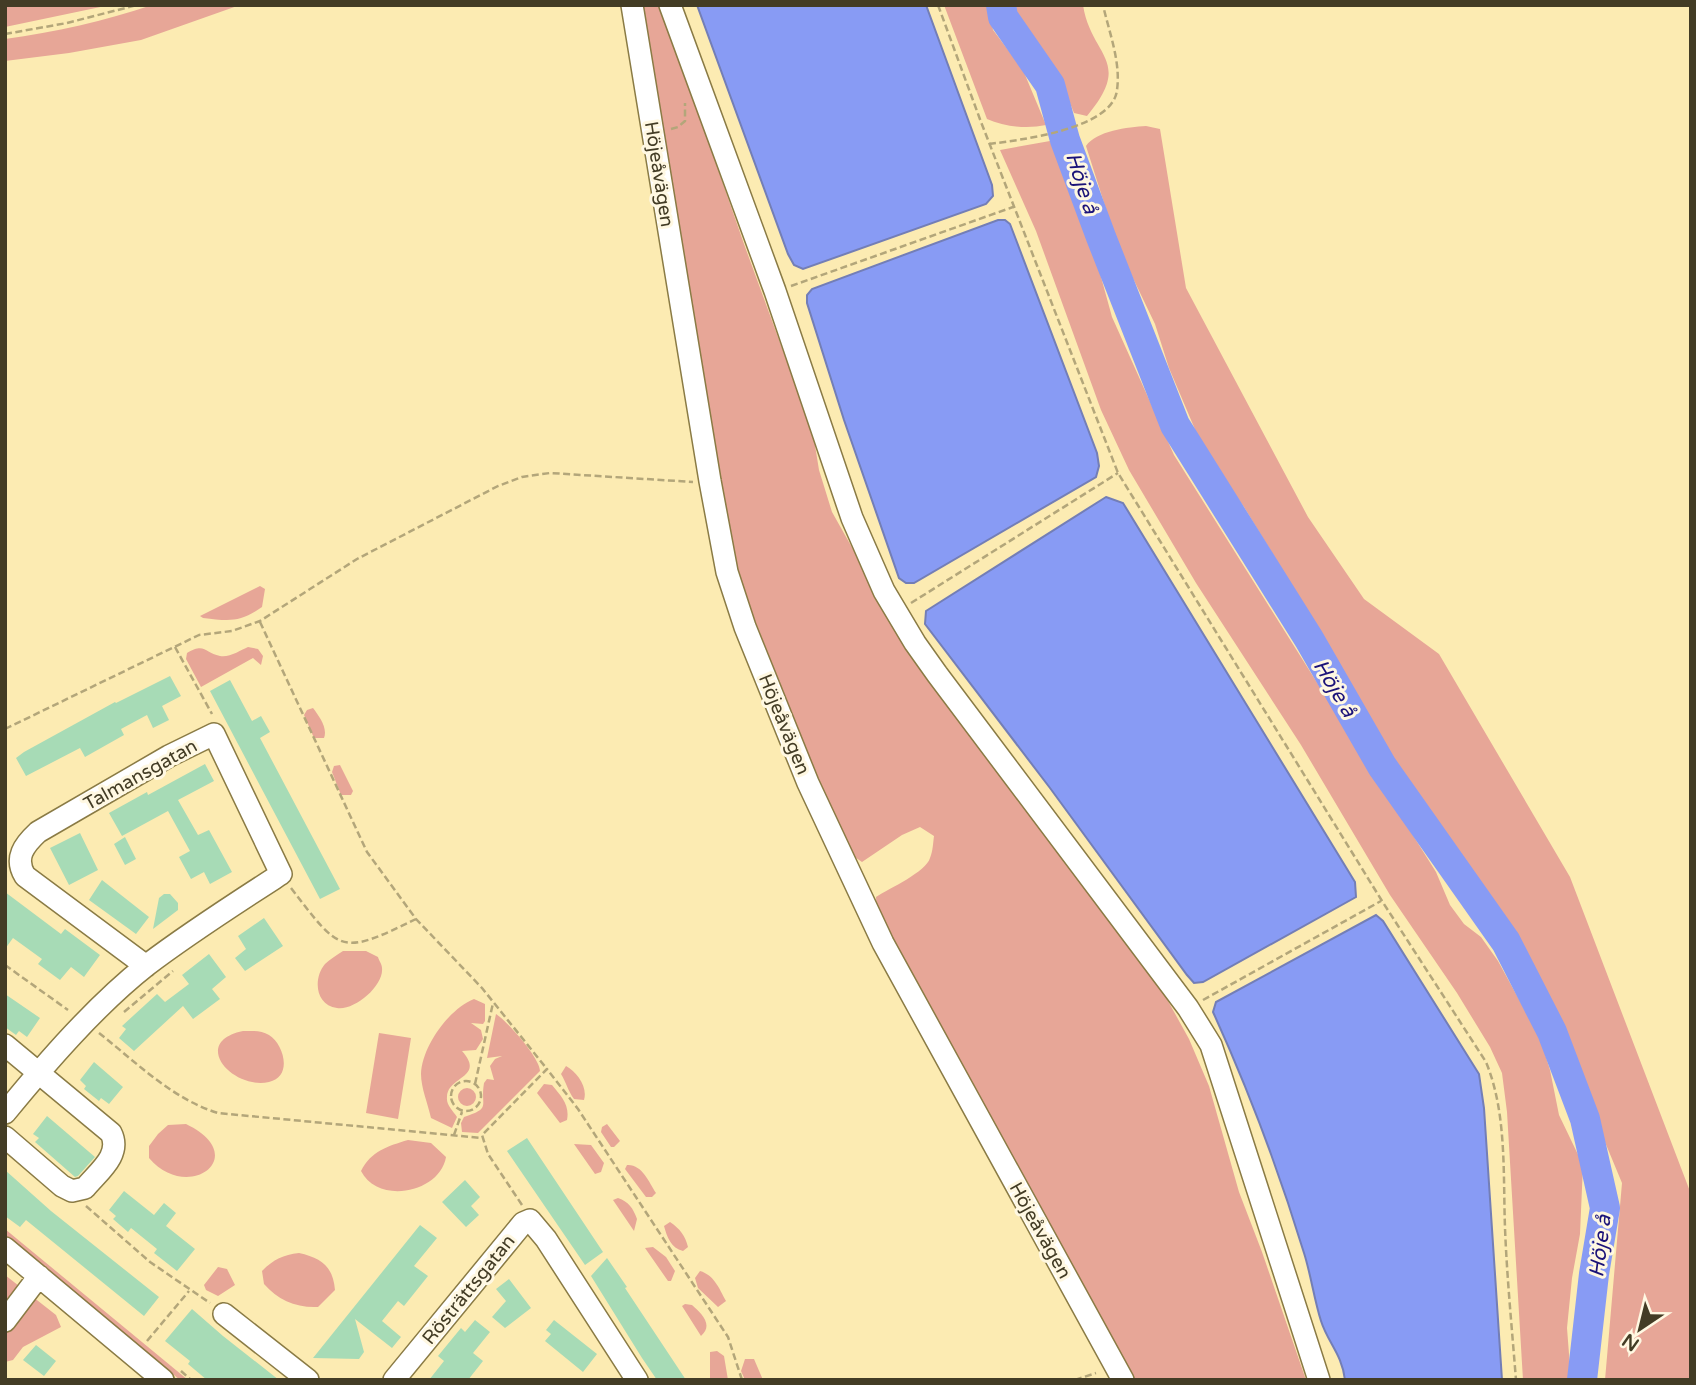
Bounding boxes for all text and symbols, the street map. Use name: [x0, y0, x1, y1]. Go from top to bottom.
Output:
street label: Höjeåvägen: [640, 120, 678, 229]
water label: Höje å: [1060, 149, 1103, 218]
water label: Höje å: [1308, 655, 1362, 723]
street label: Höjeåvägen: [754, 671, 814, 778]
street label: Talmansgatan: [80, 735, 201, 815]
street label: Höjeåvägen: [1005, 1179, 1076, 1282]
water label: Höje å: [1584, 1212, 1617, 1279]
street label: Rösträttsgatan: [418, 1230, 520, 1349]
north arrow: [1605, 1294, 1675, 1364]
text: N: [1618, 1329, 1643, 1355]

